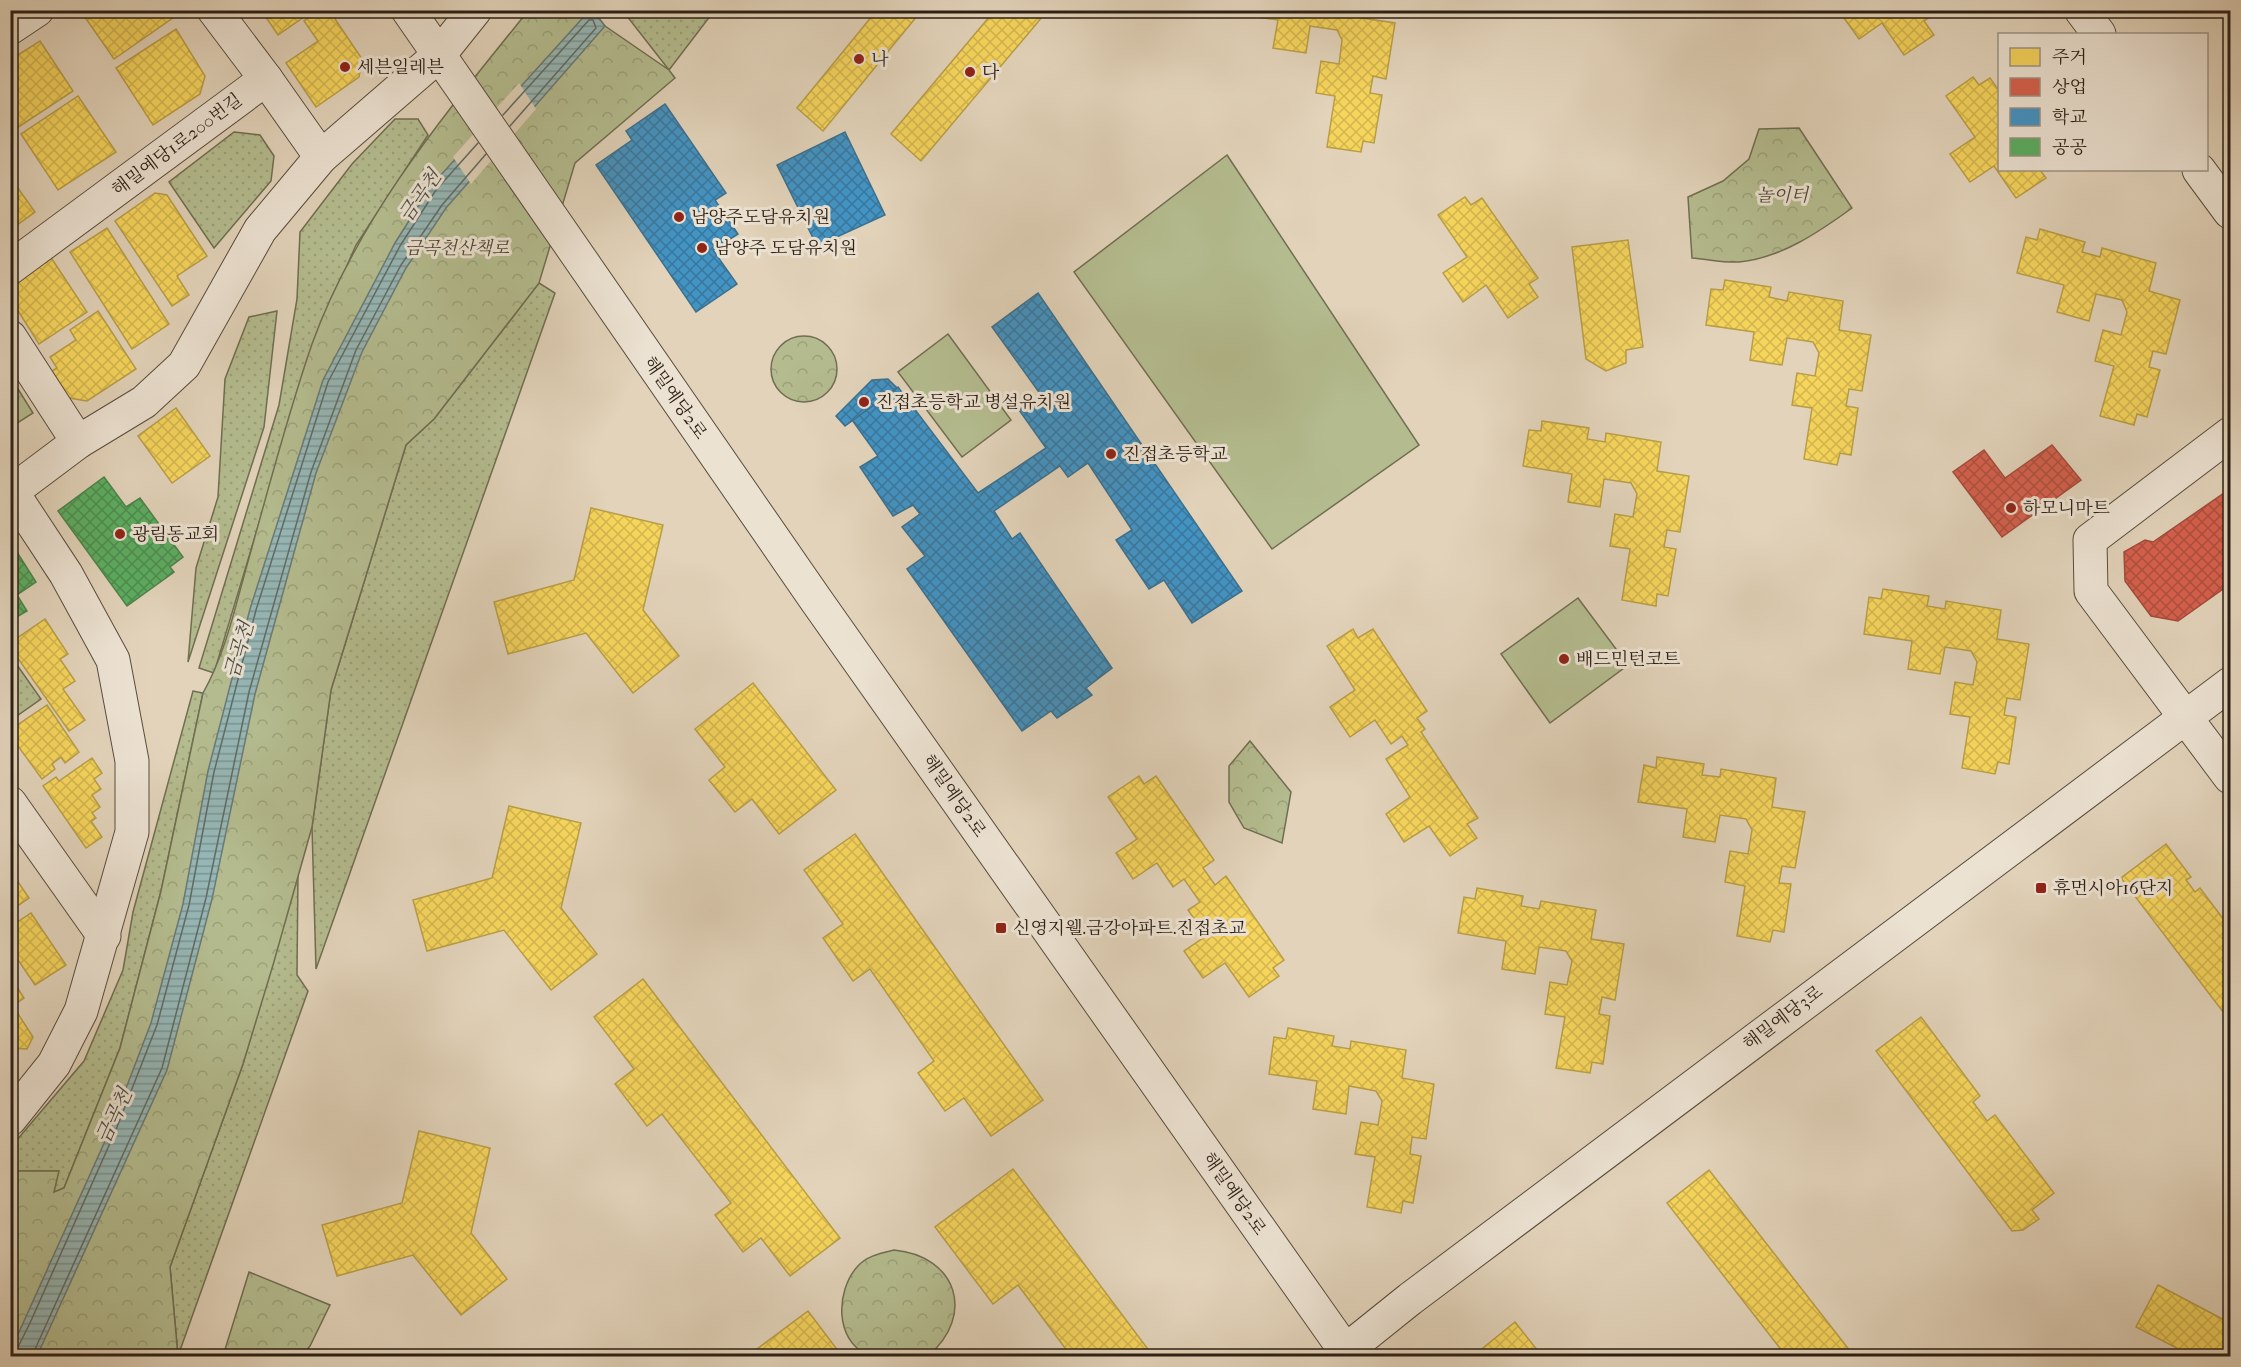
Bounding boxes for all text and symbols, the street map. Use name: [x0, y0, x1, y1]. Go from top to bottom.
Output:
legend: [1998, 33, 2208, 171]
text: 주거: [2052, 47, 2087, 68]
place label: 나: [871, 49, 889, 70]
marker: 나: [852, 52, 866, 66]
place label: 세븐일레븐: [357, 57, 445, 78]
marker: 세븐일레븐: [338, 60, 352, 74]
place label: 다: [982, 62, 1000, 83]
marker: 다: [963, 65, 977, 79]
text: 상업: [2052, 77, 2087, 98]
street label: 해밀예당1로200번길: [108, 89, 246, 201]
text: 학교: [2052, 107, 2087, 128]
text: 공공: [2052, 137, 2087, 158]
water label: 금곡천: [394, 164, 447, 226]
park label: 놀이터: [1756, 185, 1810, 206]
place label: 남양주도담유치원: [691, 207, 830, 228]
marker: 남양주도담유치원: [672, 210, 686, 224]
park label: 금곡천산책로: [405, 238, 510, 259]
place label: 남양주 도담유치원: [714, 238, 857, 259]
marker: 남양주 도담유치원: [695, 241, 709, 255]
street label: 해밀예당2로: [639, 353, 711, 443]
place label: 진접초등학교 병설유치원: [876, 392, 1071, 413]
marker: 진접초등학교 병설유치원: [857, 395, 871, 409]
place label: 진접초등학교: [1123, 444, 1228, 465]
marker: 진접초등학교: [1104, 447, 1118, 461]
place label: 하모니마트: [2023, 498, 2111, 519]
marker: 하모니마트: [2004, 501, 2018, 515]
place label: 광림동교회: [132, 524, 219, 545]
marker: 광림동교회: [113, 527, 127, 541]
water label: 금곡천: [220, 617, 259, 681]
place label: 배드민턴코트: [1576, 649, 1681, 670]
marker: 배드민턴코트: [1557, 652, 1571, 666]
street label: 해밀예당2로: [918, 751, 990, 841]
place label: 휴먼시아16단지: [2053, 878, 2173, 899]
marker: 휴먼시아16단지: [2034, 881, 2048, 895]
place label: 신영지웰.금강아파트.진접초교: [1013, 918, 1247, 939]
marker: 신영지웰.금강아파트.진접초교: [994, 921, 1008, 935]
street label: 해밀예당3로: [1739, 981, 1827, 1055]
water label: 금곡천: [91, 1083, 137, 1147]
street label: 해밀예당2로: [1198, 1149, 1270, 1239]

